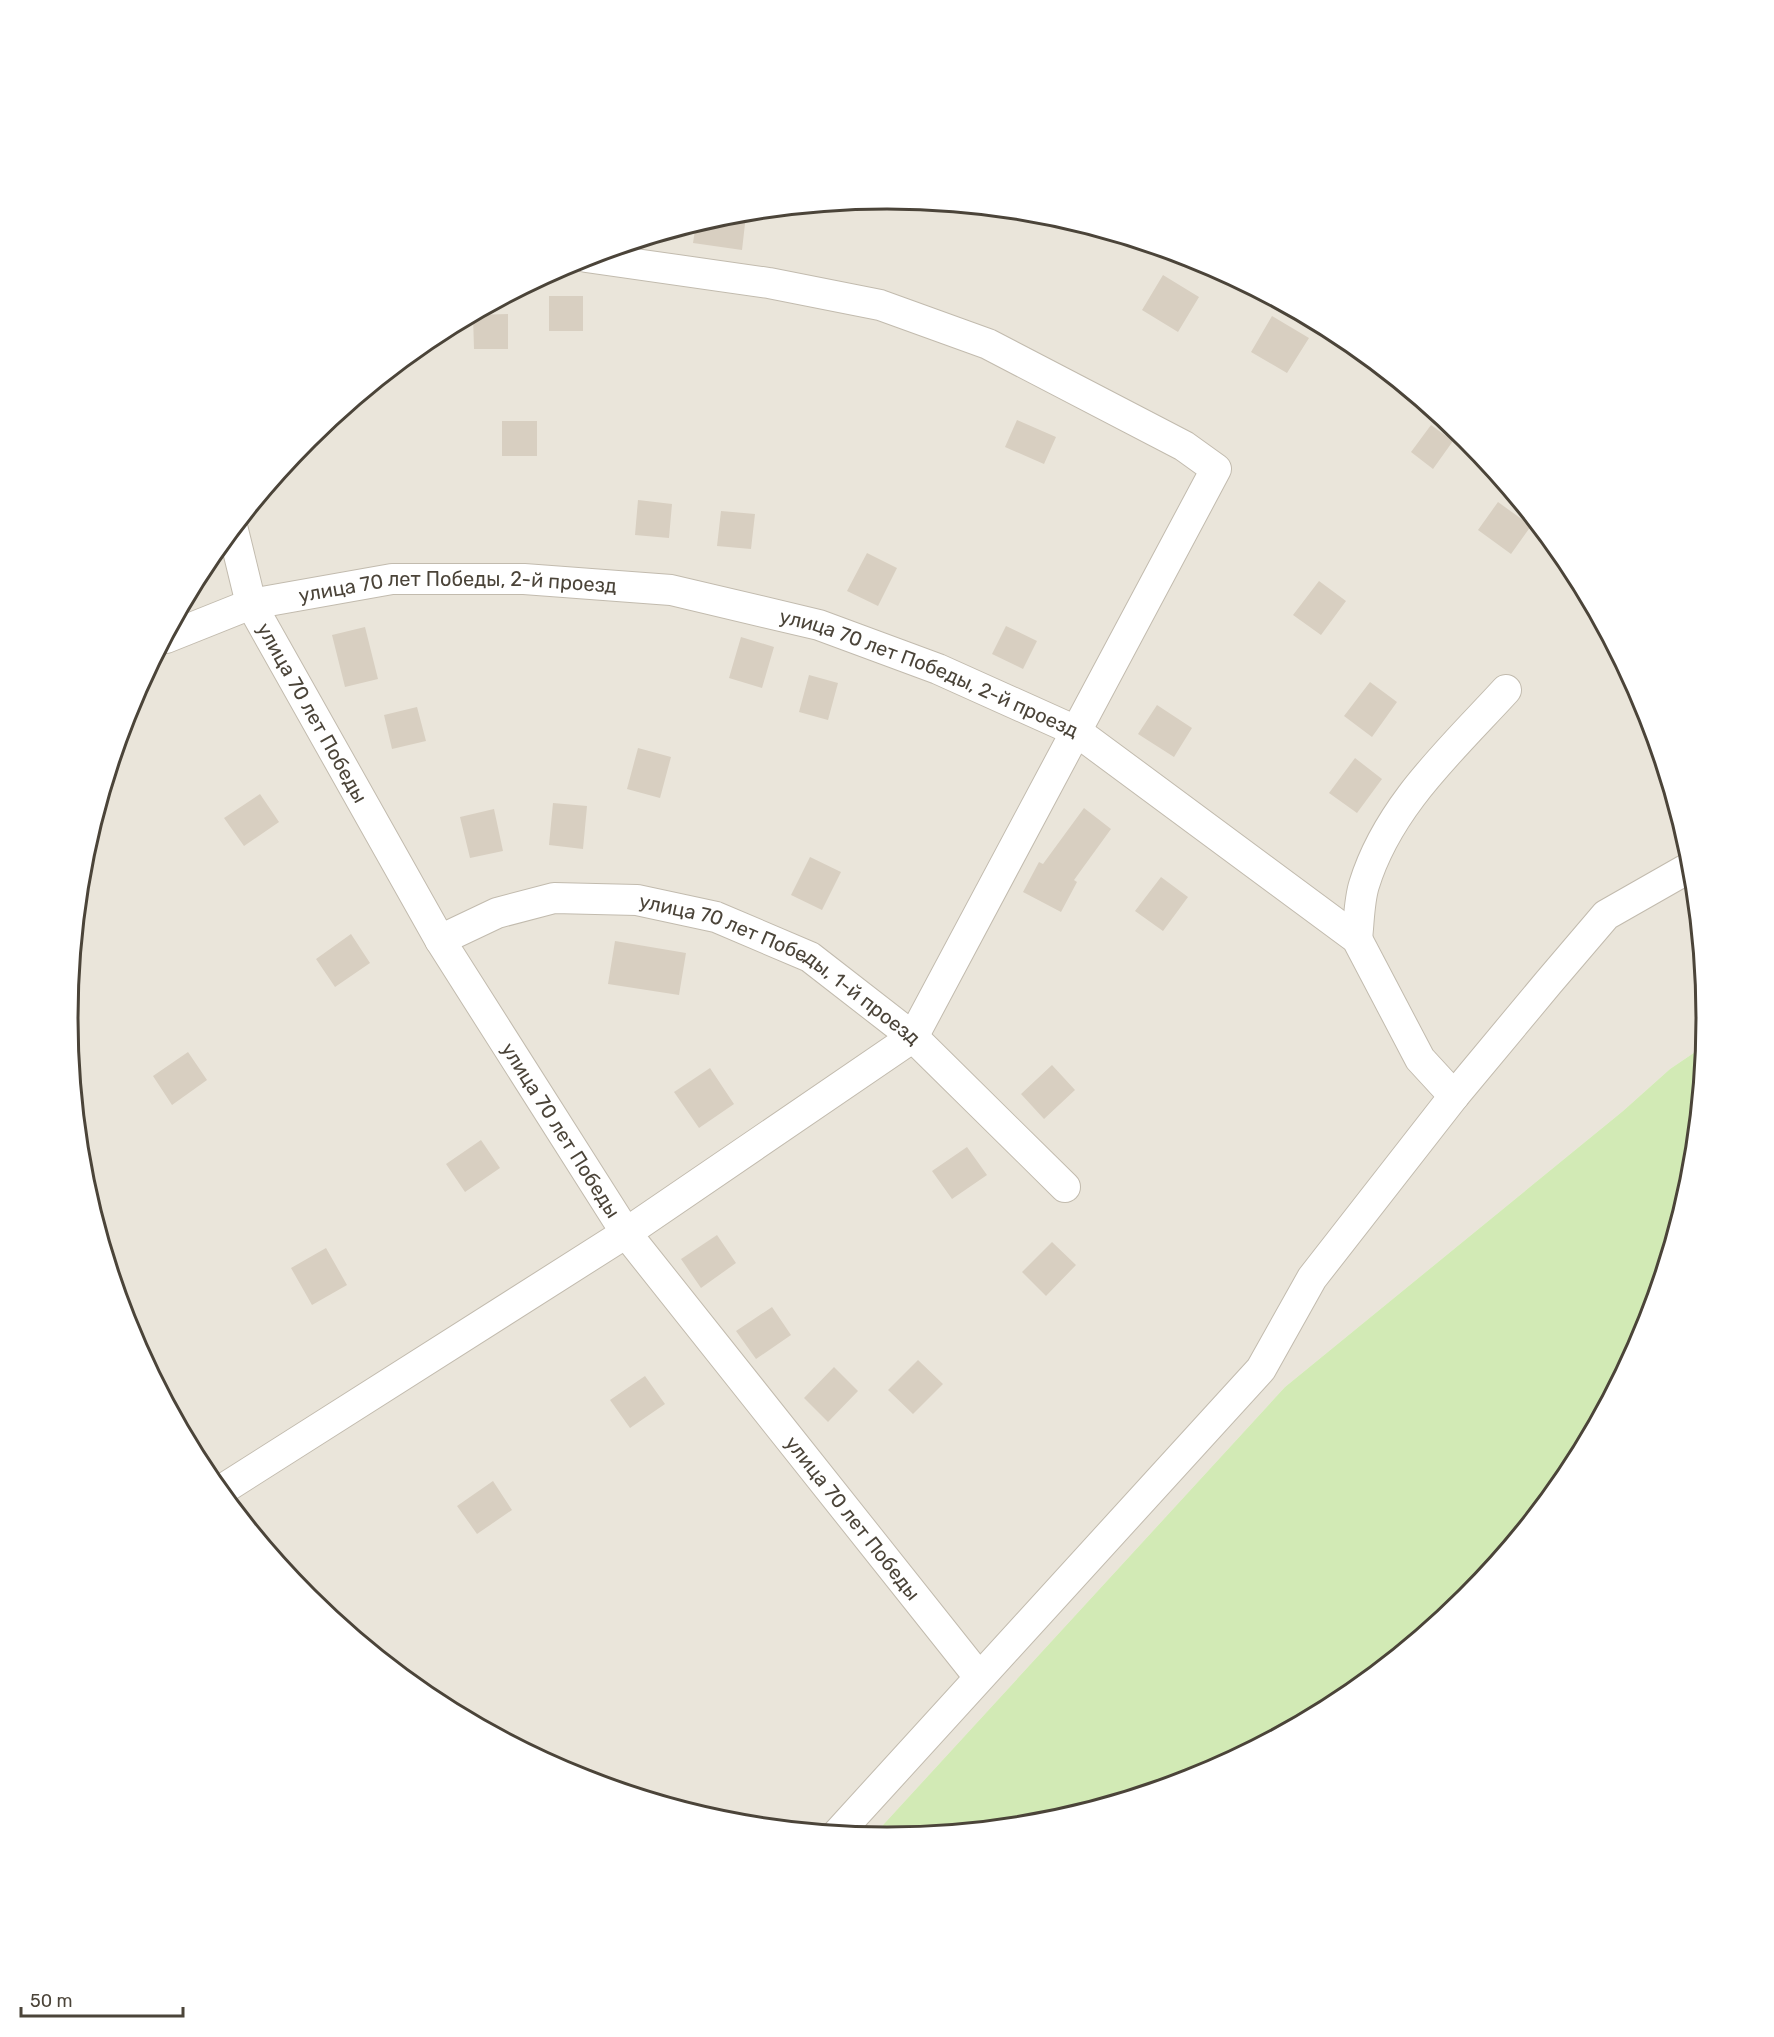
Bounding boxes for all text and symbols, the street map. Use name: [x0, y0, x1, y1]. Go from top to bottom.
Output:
street label: улица 70 лет Победы, 2-й проезд: [297, 567, 618, 607]
street label: улица 70 лет Победы, 2-й проезд: [777, 604, 1082, 743]
street label: улица 70 лет Победы: [252, 618, 372, 807]
street label: улица 70 лет Победы, 1-й проезд: [637, 889, 926, 1050]
street label: улица 70 лет Победы: [496, 1038, 625, 1222]
street label: улица 70 лет Победы: [780, 1431, 925, 1605]
scale bar: [21, 1980, 183, 2018]
text: 50 m: [30, 1990, 73, 2012]

